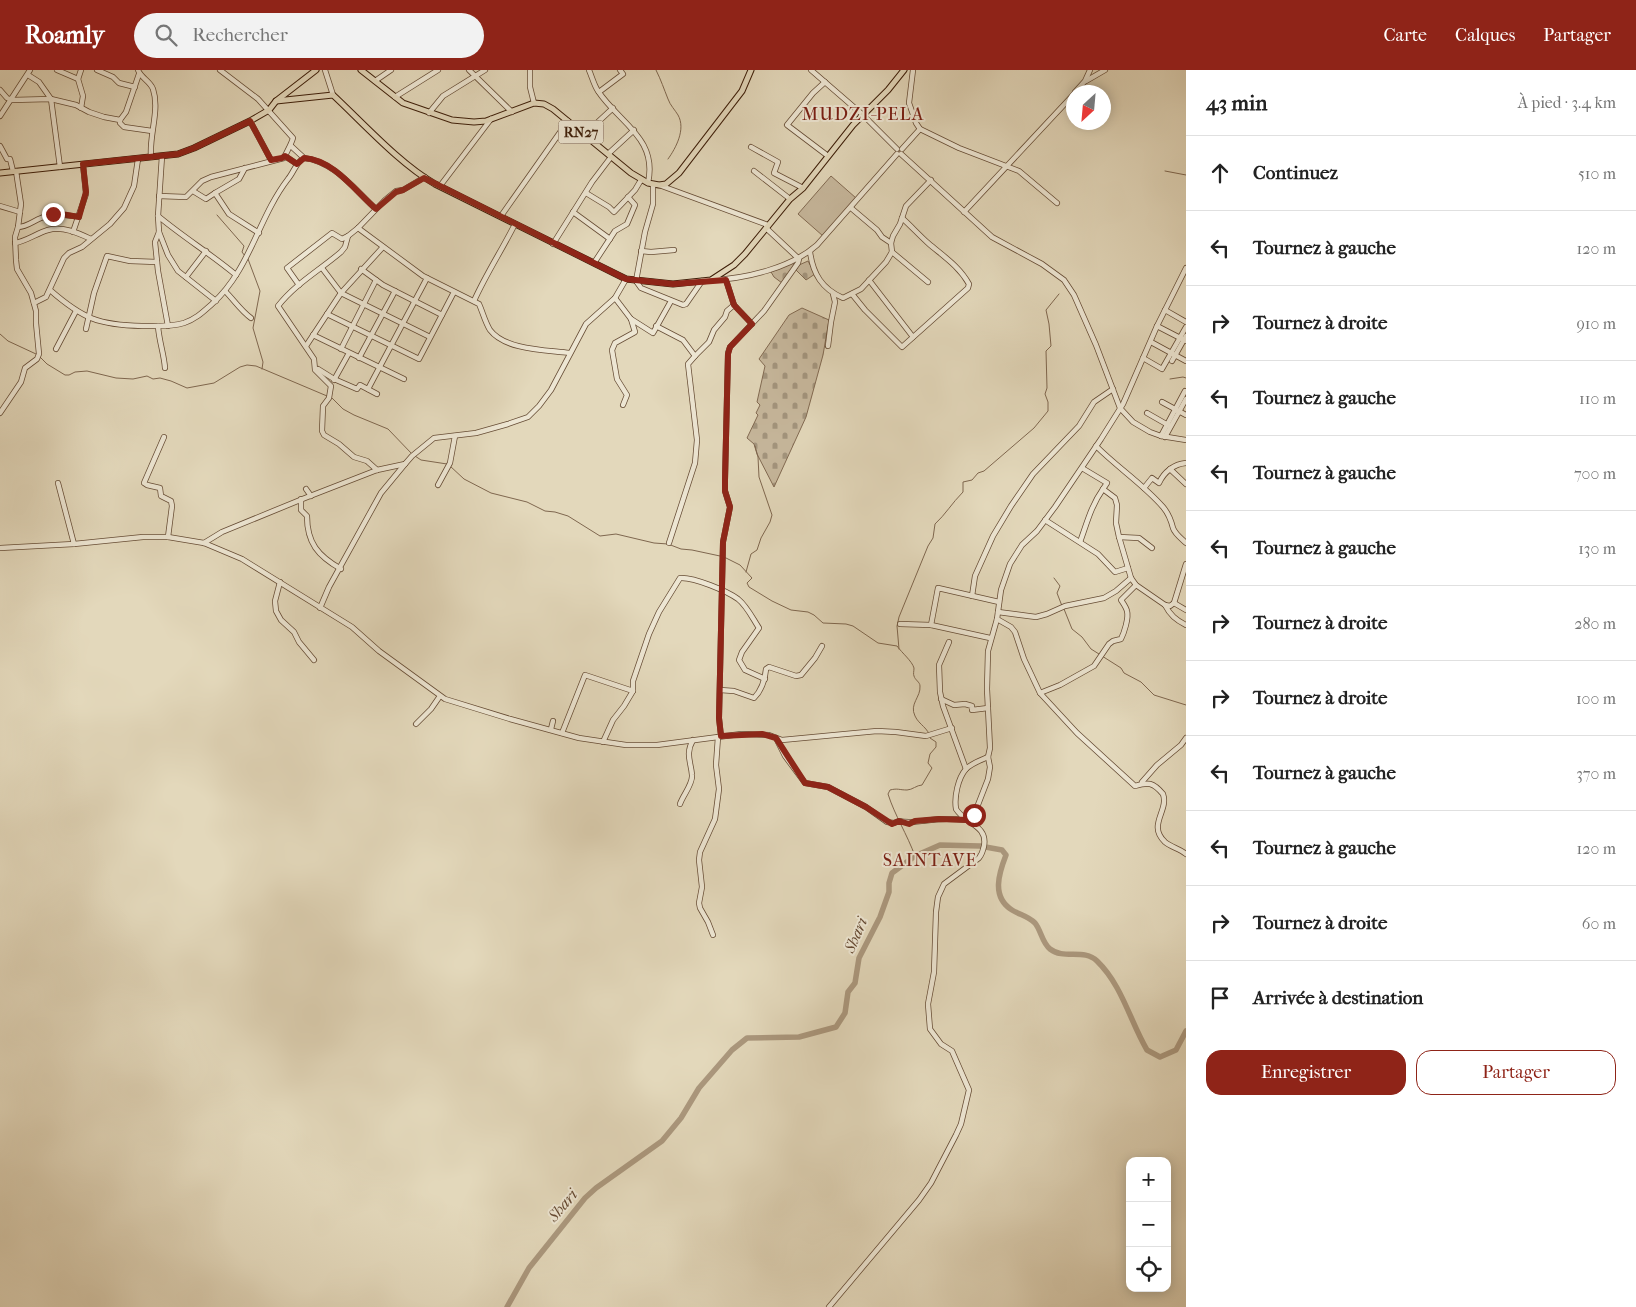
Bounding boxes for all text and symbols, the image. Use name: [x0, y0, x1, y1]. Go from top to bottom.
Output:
search box: [134, 13, 484, 58]
text: Roamly: [25, 21, 104, 49]
icon: search: [152, 21, 180, 49]
text: Rechercher: [192, 24, 288, 46]
text: Carte: [1384, 25, 1427, 46]
text: Calques: [1455, 25, 1515, 46]
text: Partager: [1543, 25, 1611, 46]
north arrow: [1066, 85, 1111, 130]
text: 43 min: [1206, 91, 1267, 115]
text: À pied · 3.4 km: [1518, 93, 1616, 112]
district label: MUDZI-PELA: [802, 104, 924, 125]
road number: RN27: [558, 121, 604, 144]
icon: ahead: [1206, 159, 1234, 187]
text: Continuez: [1253, 162, 1338, 184]
text: 510 m: [1578, 164, 1616, 183]
route end: [42, 203, 65, 226]
icon: left: [1206, 234, 1234, 262]
text: Tournez à gauche: [1253, 237, 1396, 259]
text: 120 m: [1577, 239, 1616, 258]
icon: right: [1206, 309, 1234, 337]
text: Tournez à droite: [1253, 312, 1387, 334]
text: 910 m: [1576, 314, 1616, 333]
icon: left: [1206, 384, 1234, 412]
text: Tournez à gauche: [1253, 387, 1396, 409]
text: 110 m: [1579, 389, 1616, 408]
icon: left: [1206, 459, 1234, 487]
text: Tournez à gauche: [1253, 462, 1396, 484]
text: 700 m: [1574, 464, 1616, 483]
icon: left: [1206, 534, 1234, 562]
text: Tournez à gauche: [1253, 537, 1396, 559]
text: 130 m: [1578, 539, 1616, 558]
icon: right: [1206, 609, 1234, 637]
text: Tournez à droite: [1253, 612, 1387, 634]
text: 280 m: [1574, 614, 1616, 633]
icon: right: [1206, 684, 1234, 712]
text: Tournez à droite: [1253, 687, 1387, 709]
text: 100 m: [1576, 689, 1616, 708]
icon: left: [1206, 759, 1234, 787]
text: Tournez à gauche: [1253, 762, 1396, 784]
text: 370 m: [1576, 764, 1616, 783]
route start: [963, 804, 986, 827]
icon: left: [1206, 834, 1234, 862]
text: Tournez à gauche: [1253, 837, 1396, 859]
text: 120 m: [1577, 839, 1616, 858]
district label: SAINTAVE: [883, 850, 977, 871]
icon: right: [1206, 909, 1234, 937]
text: Tournez à droite: [1253, 912, 1387, 934]
water label: Shari: [839, 913, 872, 957]
text: 60 m: [1582, 914, 1616, 933]
icon: arrive: [1206, 984, 1234, 1012]
text: Arrivée à destination: [1253, 987, 1423, 1009]
button: Enregistrer: [1206, 1050, 1406, 1095]
button: Partager: [1416, 1050, 1616, 1095]
map controls: [1126, 1157, 1171, 1292]
button: +: [1126, 1157, 1171, 1202]
water label: Shari: [543, 1184, 582, 1226]
button: −: [1126, 1202, 1171, 1247]
button: locate: [1126, 1247, 1171, 1292]

